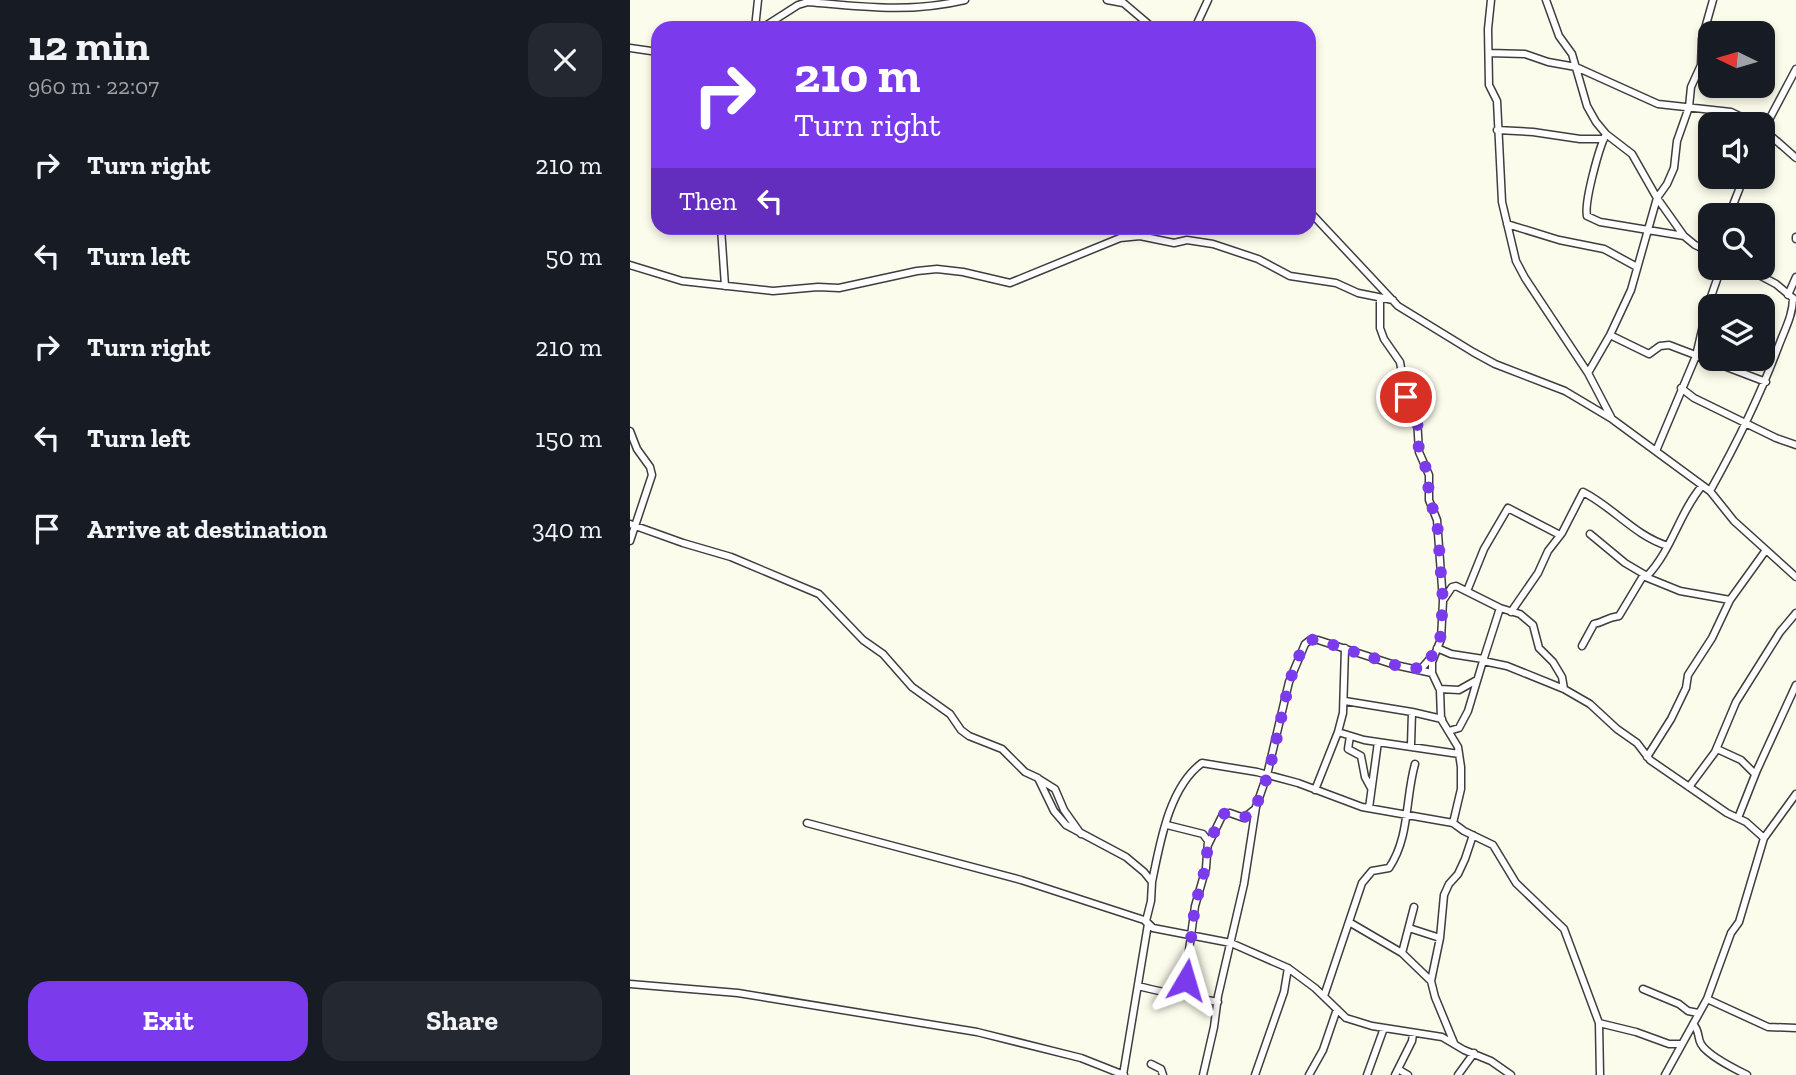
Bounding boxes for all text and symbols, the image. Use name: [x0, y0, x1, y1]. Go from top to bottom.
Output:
text: 12 min: [28, 20, 150, 71]
north arrow: [1698, 21, 1774, 98]
map controls: [1698, 21, 1775, 371]
button: close: [528, 23, 602, 97]
text: 210 m: [794, 46, 920, 105]
icon: right: [679, 49, 770, 140]
text: 960 m · 22:07: [28, 72, 159, 100]
text: Turn right: [794, 106, 941, 144]
button: sound: [1698, 112, 1775, 189]
icon: right: [28, 146, 66, 184]
text: Turn right: [87, 149, 210, 181]
text: 210 m: [535, 149, 602, 181]
icon: left: [751, 182, 789, 220]
text: Then: [679, 185, 737, 217]
button: search: [1698, 203, 1775, 280]
icon: left: [28, 237, 66, 275]
text: Turn left: [87, 240, 190, 272]
text: 50 m: [545, 240, 602, 272]
button: layers: [1698, 294, 1775, 371]
icon: right: [28, 328, 66, 366]
text: Turn right: [87, 331, 210, 363]
text: 210 m: [535, 331, 602, 363]
pin: [1376, 367, 1436, 427]
icon: arrive: [1387, 378, 1425, 416]
icon: left: [28, 419, 66, 457]
text: Turn left: [87, 422, 190, 454]
text: 150 m: [535, 422, 602, 454]
icon: arrive: [28, 510, 66, 548]
text: Arrive at destination: [87, 513, 327, 545]
text: 340 m: [532, 513, 602, 545]
position arrow: [1149, 943, 1223, 1017]
button: Exit: [28, 981, 308, 1061]
button: Share: [322, 981, 602, 1061]

